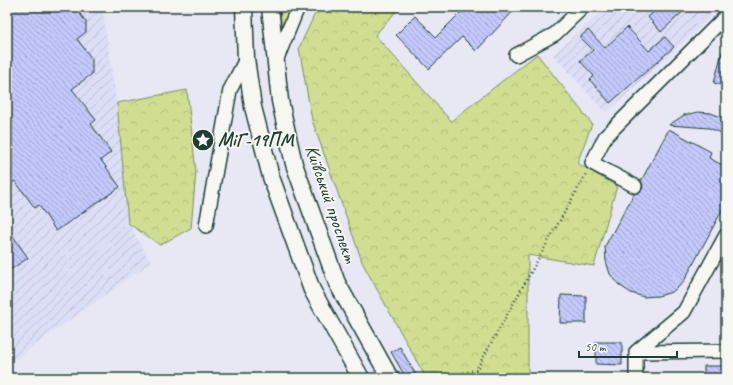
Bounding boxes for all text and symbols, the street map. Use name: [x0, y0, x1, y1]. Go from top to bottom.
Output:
place icon: МіГ-19ПМ: [190, 127, 216, 153]
place label: МіГ-19ПМ: [218, 128, 295, 152]
street label: Київський проспект: [300, 142, 363, 267]
scale bar: [579, 333, 677, 359]
text: 50 m: [585, 339, 607, 355]

